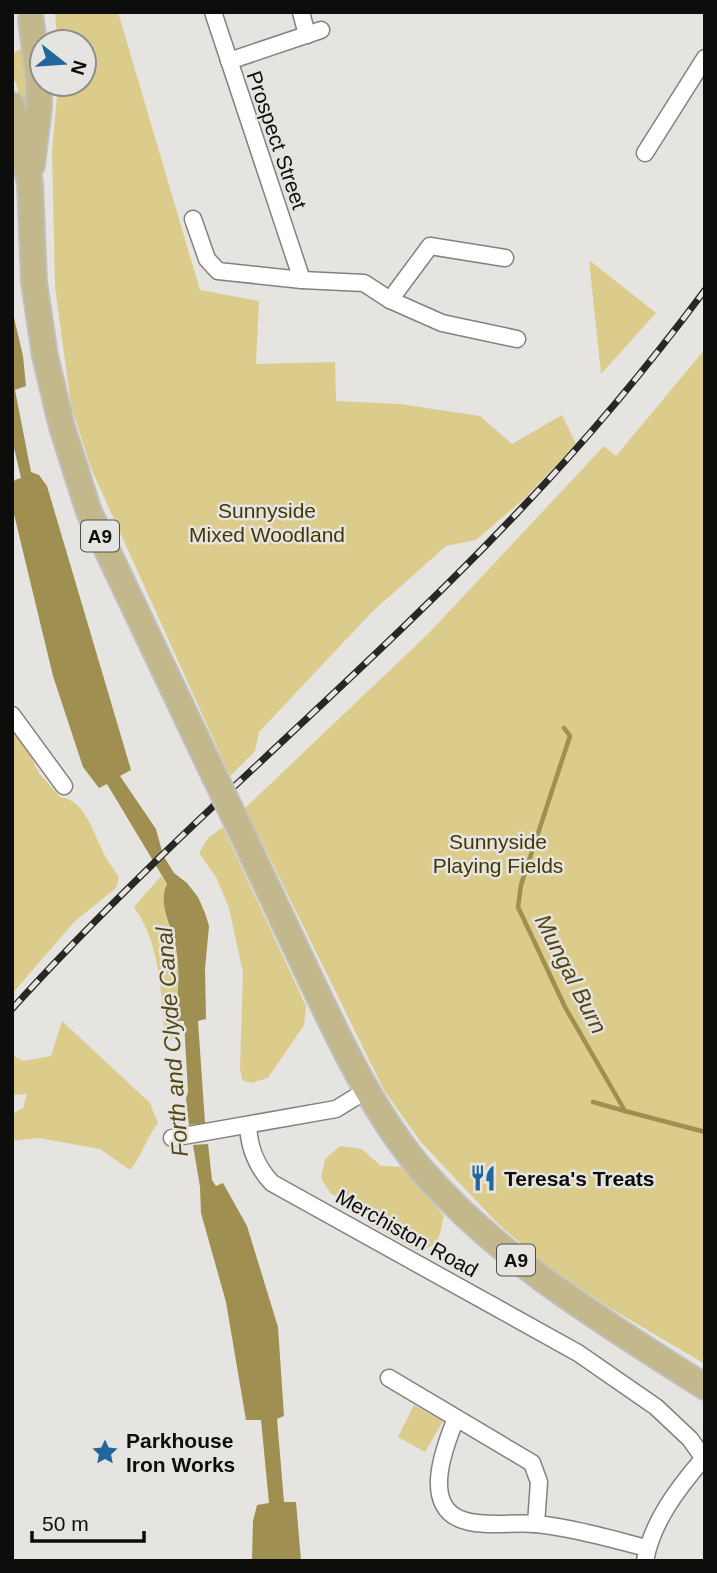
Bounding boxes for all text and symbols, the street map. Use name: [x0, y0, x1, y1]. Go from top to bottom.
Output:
north arrow: [28, 28, 98, 98]
text: N: [67, 58, 91, 77]
street label: Prospect Street: [243, 68, 311, 212]
park label: Sunnyside Mixed Woodland: [189, 499, 345, 546]
road number: A9: [81, 520, 119, 552]
park label: Sunnyside Playing Fields: [433, 830, 563, 877]
water label: Mungal Burn: [530, 910, 612, 1038]
water label: Forth and Clyde Canal: [151, 925, 193, 1158]
restaurant icon: Teresa's Treats: [468, 1163, 498, 1193]
place label: Teresa's Treats: [504, 1167, 655, 1190]
street label: Merchiston Road: [332, 1184, 482, 1282]
road number: A9: [497, 1244, 535, 1276]
place label: Parkhouse Iron Works: [126, 1429, 235, 1476]
place icon: Parkhouse Iron Works: [90, 1437, 120, 1467]
scale bar: [32, 1500, 144, 1544]
text: 50 m: [42, 1512, 89, 1535]

